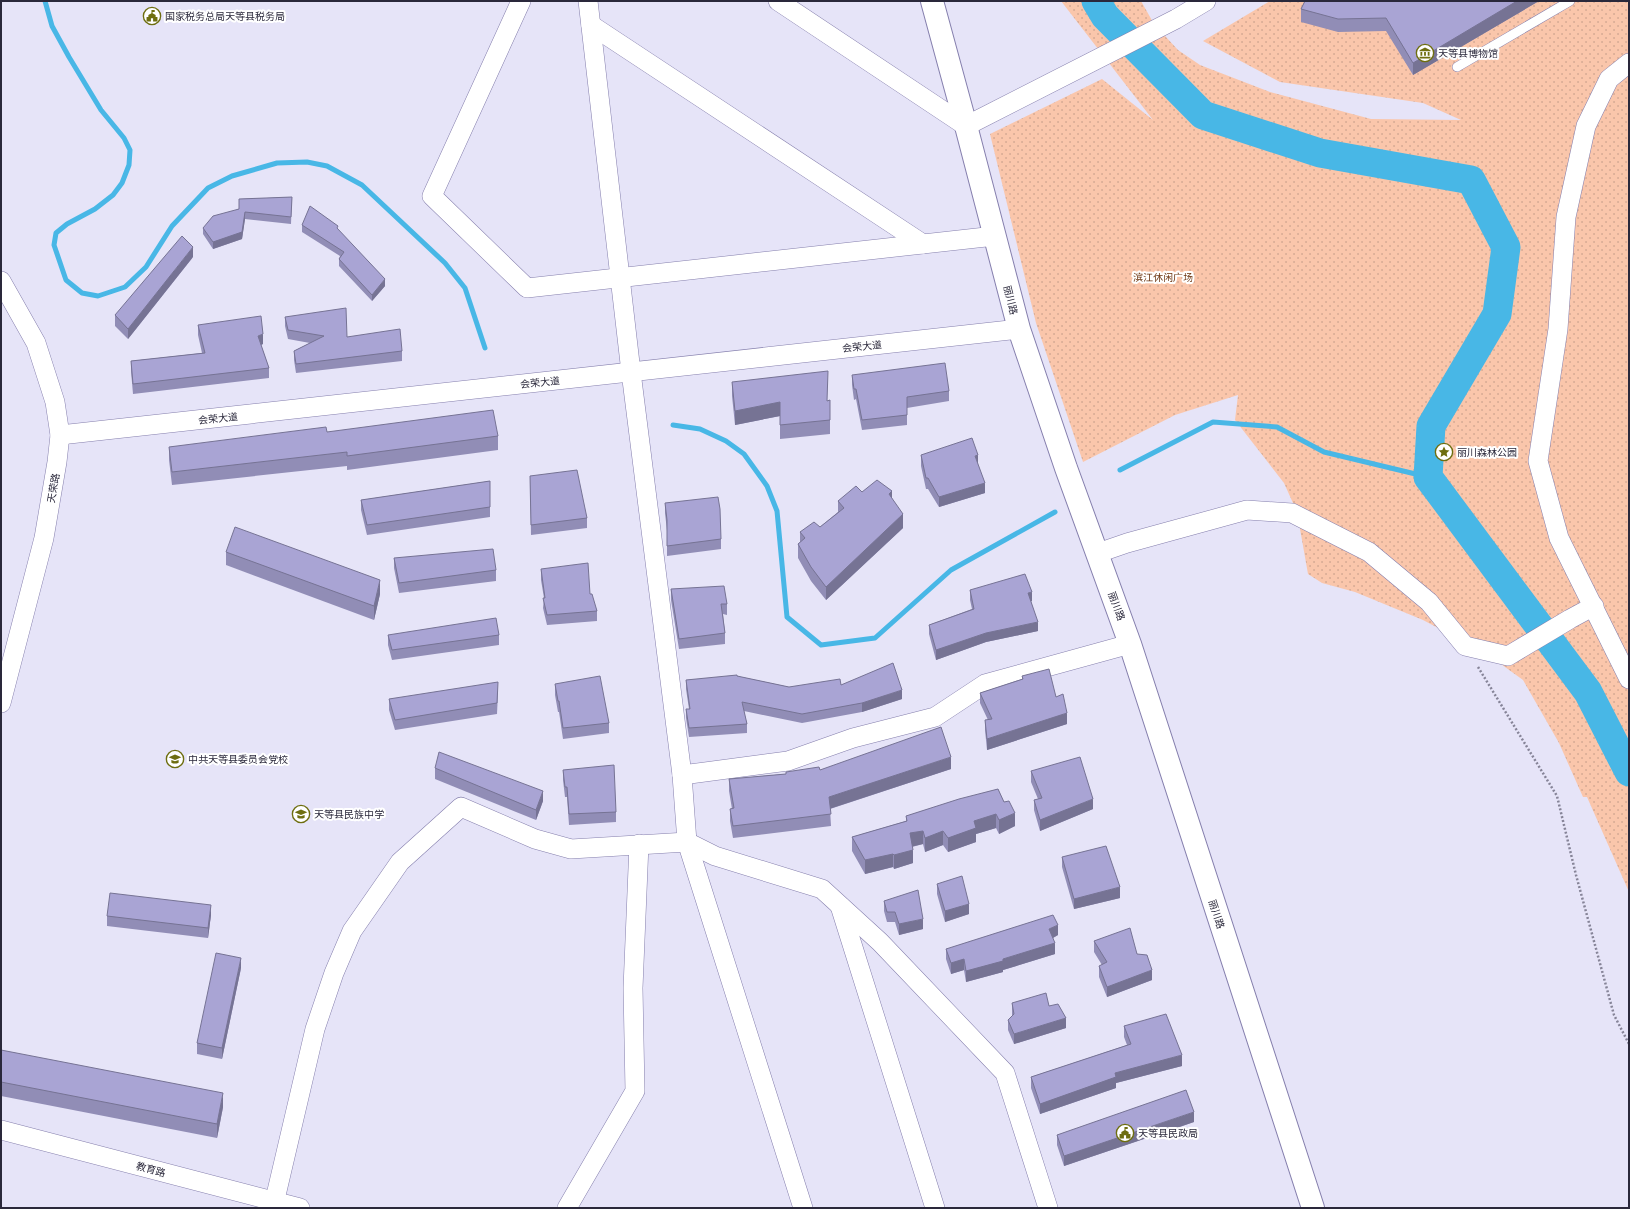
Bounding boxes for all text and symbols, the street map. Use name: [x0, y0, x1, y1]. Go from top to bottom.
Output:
public building icon: 国家税务总局天等县税务局: [142, 6, 162, 26]
place label: 国家税务总局天等县税务局: [165, 11, 285, 23]
museum icon: 天等县博物馆: [1415, 43, 1435, 63]
place label: 天等县博物馆: [1438, 48, 1498, 60]
park label: 滨江休闲广场: [1133, 272, 1193, 284]
street label: 丽川路: [1001, 284, 1019, 316]
street label: 会荣大道: [842, 339, 883, 355]
street label: 会荣大道: [520, 375, 561, 391]
street label: 会荣大道: [198, 411, 239, 427]
place icon: 丽川森林公园: [1434, 442, 1454, 462]
place label: 丽川森林公园: [1457, 447, 1517, 459]
street label: 天荣路: [45, 472, 62, 504]
street label: 丽川路: [1105, 590, 1127, 622]
school or university icon: 中共天等县委员会党校: [165, 749, 185, 769]
place label: 中共天等县委员会党校: [188, 754, 288, 766]
school or university icon: 天等县民族中学: [291, 804, 311, 824]
place label: 天等县民族中学: [314, 809, 384, 821]
street label: 丽川路: [1206, 898, 1226, 930]
public building icon: 天等县民政局: [1115, 1123, 1135, 1143]
place label: 天等县民政局: [1138, 1128, 1198, 1140]
street label: 教育路: [135, 1160, 167, 1180]

